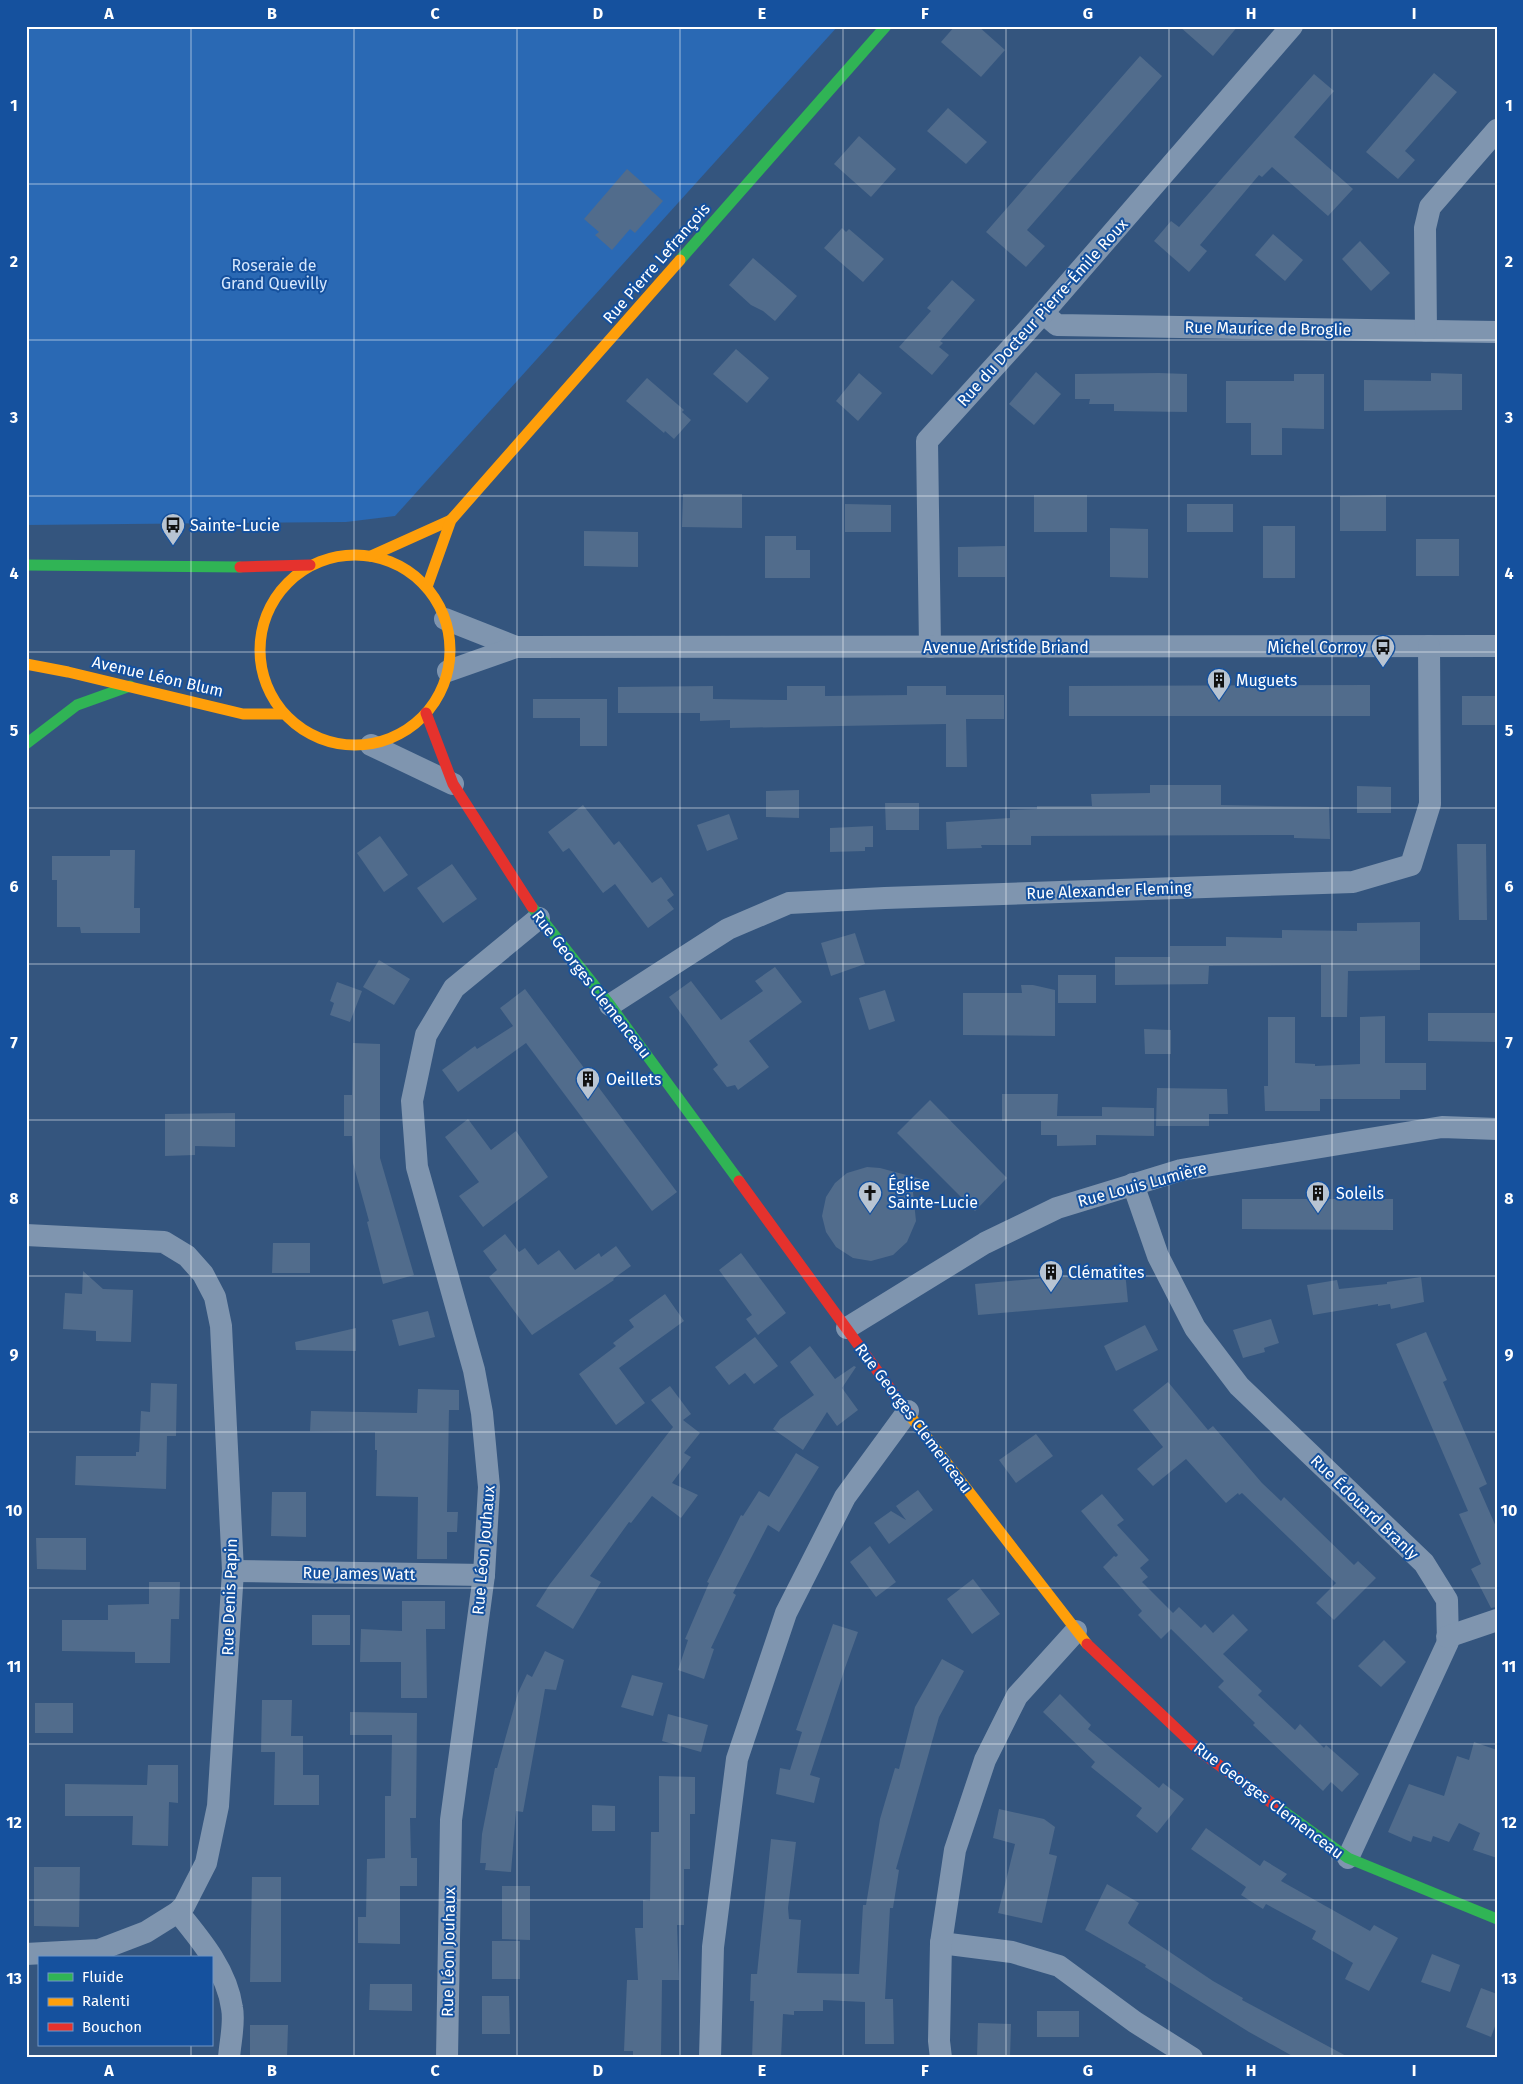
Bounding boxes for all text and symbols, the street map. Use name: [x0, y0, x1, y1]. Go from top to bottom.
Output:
text: A: [103, 4, 114, 23]
text: B: [267, 4, 277, 23]
text: C: [430, 4, 440, 23]
text: D: [593, 4, 603, 23]
text: E: [758, 4, 766, 23]
text: F: [921, 4, 929, 23]
text: G: [1083, 4, 1093, 23]
text: H: [1246, 4, 1256, 23]
text: I: [1412, 4, 1416, 23]
text: 1: [10, 96, 18, 115]
text: 1: [1505, 96, 1513, 115]
street label: Rue Pierre Lefrançois: [599, 199, 715, 328]
street label: Rue du Docteur Pierre-Émile Roux: [952, 214, 1132, 410]
text: 2: [10, 252, 18, 271]
text: 2: [1505, 252, 1513, 271]
park label: Roseraie de Grand Quevilly: [221, 256, 327, 293]
street label: Rue Maurice de Broglie: [1184, 318, 1352, 339]
text: 3: [9, 408, 18, 427]
text: 3: [1504, 408, 1513, 427]
bus stop icon: Sainte-Lucie: [160, 512, 186, 546]
place label: Sainte-Lucie: [190, 516, 280, 535]
text: 4: [9, 564, 19, 583]
text: 4: [1504, 564, 1514, 583]
bus stop icon: Michel Corroy: [1370, 634, 1396, 668]
street label: Avenue Aristide Briand: [923, 638, 1089, 657]
place label: Michel Corroy: [1267, 638, 1366, 657]
street label: Avenue Léon Blum: [90, 652, 225, 701]
building icon: Muguets: [1206, 667, 1232, 701]
place label: Muguets: [1236, 671, 1297, 690]
text: 5: [10, 721, 19, 740]
text: 5: [1505, 721, 1514, 740]
text: 6: [9, 877, 19, 896]
text: 6: [1504, 877, 1514, 896]
street label: Rue Alexander Fleming: [1026, 878, 1193, 903]
street label: Rue Georges Clemenceau: [528, 907, 655, 1062]
text: 7: [10, 1033, 18, 1052]
text: 7: [1505, 1033, 1513, 1052]
building icon: Oeillets: [575, 1066, 601, 1100]
place label: Oeillets: [606, 1070, 662, 1089]
street label: Rue Louis Lumière: [1076, 1158, 1209, 1211]
place label: Église Sainte-Lucie: [888, 1174, 978, 1212]
church icon: Église Sainte-Lucie: [857, 1180, 883, 1214]
building icon: Soleils: [1305, 1180, 1331, 1214]
place label: Soleils: [1336, 1184, 1384, 1203]
text: 8: [9, 1189, 19, 1208]
text: 8: [1504, 1189, 1514, 1208]
building icon: Clématites: [1038, 1259, 1064, 1293]
place label: Clématites: [1068, 1263, 1145, 1282]
street label: Rue Georges Clemenceau: [851, 1340, 976, 1497]
text: 9: [10, 1345, 19, 1364]
text: 9: [1505, 1345, 1514, 1364]
street label: Rue Édouard Branly: [1307, 1450, 1423, 1564]
street label: Rue Léon Jouhaux: [468, 1484, 499, 1616]
text: 10: [6, 1501, 22, 1520]
text: 10: [1501, 1501, 1517, 1520]
street label: Rue Denis Papin: [218, 1538, 241, 1656]
street label: Rue James Watt: [302, 1563, 416, 1584]
text: 11: [7, 1657, 21, 1676]
text: 11: [1502, 1657, 1516, 1676]
street label: Rue Georges Clemenceau: [1190, 1738, 1347, 1863]
text: 12: [6, 1813, 22, 1832]
text: 12: [1501, 1813, 1517, 1832]
street label: Rue Léon Jouhaux: [438, 1887, 459, 2017]
legend: [38, 1956, 212, 2046]
text: Fluide: [82, 1968, 124, 1986]
text: 13: [6, 1969, 22, 1988]
text: 13: [1501, 1969, 1517, 1988]
text: Ralenti: [82, 1992, 130, 2010]
text: Bouchon: [82, 2018, 142, 2036]
text: A: [103, 2061, 114, 2080]
text: B: [267, 2061, 277, 2080]
text: C: [430, 2061, 440, 2080]
text: D: [593, 2061, 603, 2080]
text: E: [758, 2061, 766, 2080]
text: F: [921, 2061, 929, 2080]
text: G: [1083, 2061, 1093, 2080]
text: H: [1246, 2061, 1256, 2080]
text: I: [1412, 2061, 1416, 2080]

